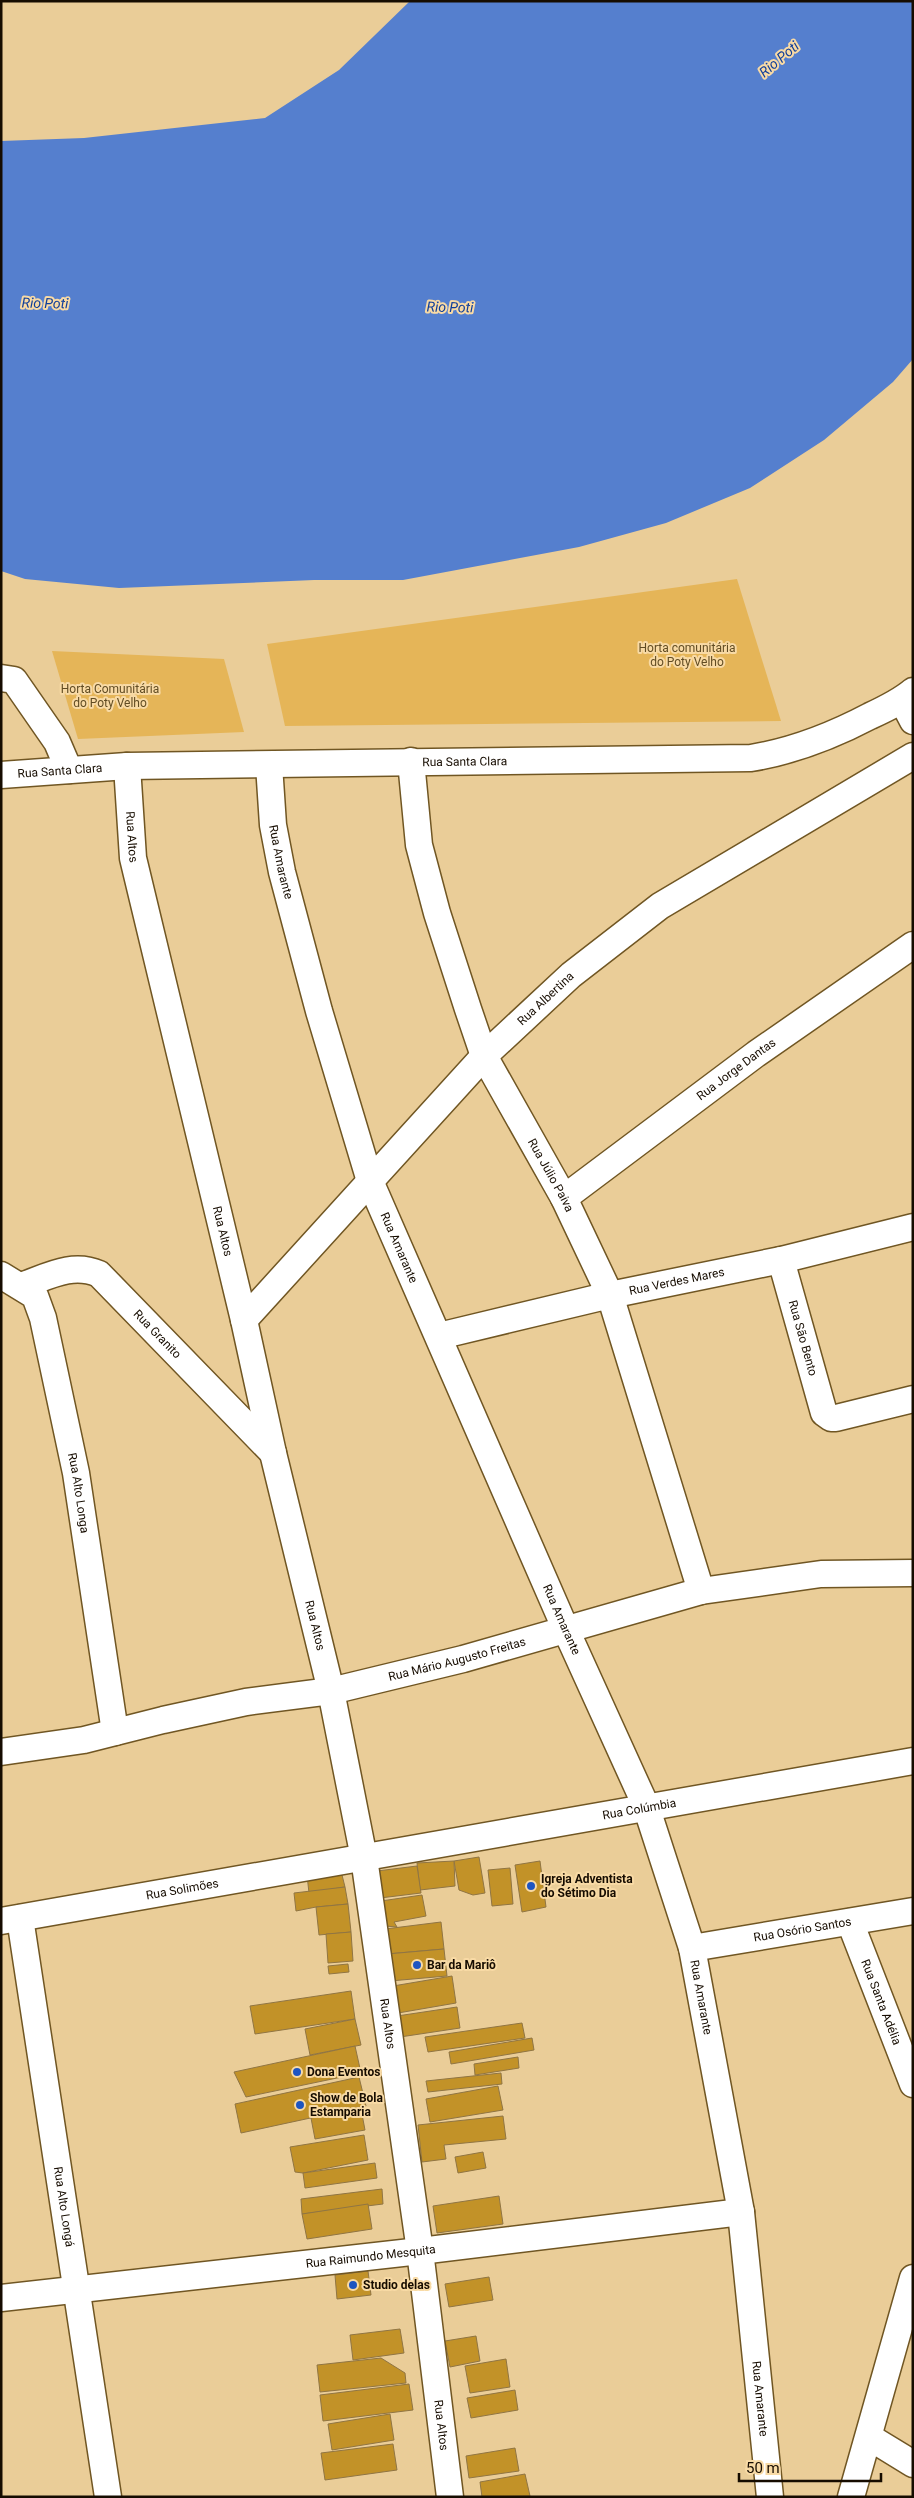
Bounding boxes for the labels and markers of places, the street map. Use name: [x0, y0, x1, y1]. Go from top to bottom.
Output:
place label: Igreja Adventista do Sétimo Dia: [541, 1872, 633, 1900]
marker: Igreja Adventista do Sétimo Dia: [525, 1880, 537, 1892]
place label: Bar da Mariô: [427, 1958, 496, 1972]
marker: Bar da Mariô: [411, 1959, 423, 1971]
place label: Dona Eventos: [307, 2065, 380, 2079]
marker: Dona Eventos: [291, 2066, 303, 2078]
place label: Show de Bola Estamparia: [310, 2091, 384, 2119]
marker: Show de Bola Estamparia: [294, 2099, 306, 2111]
place label: Studio delas: [363, 2278, 430, 2292]
marker: Studio delas: [347, 2279, 359, 2291]

